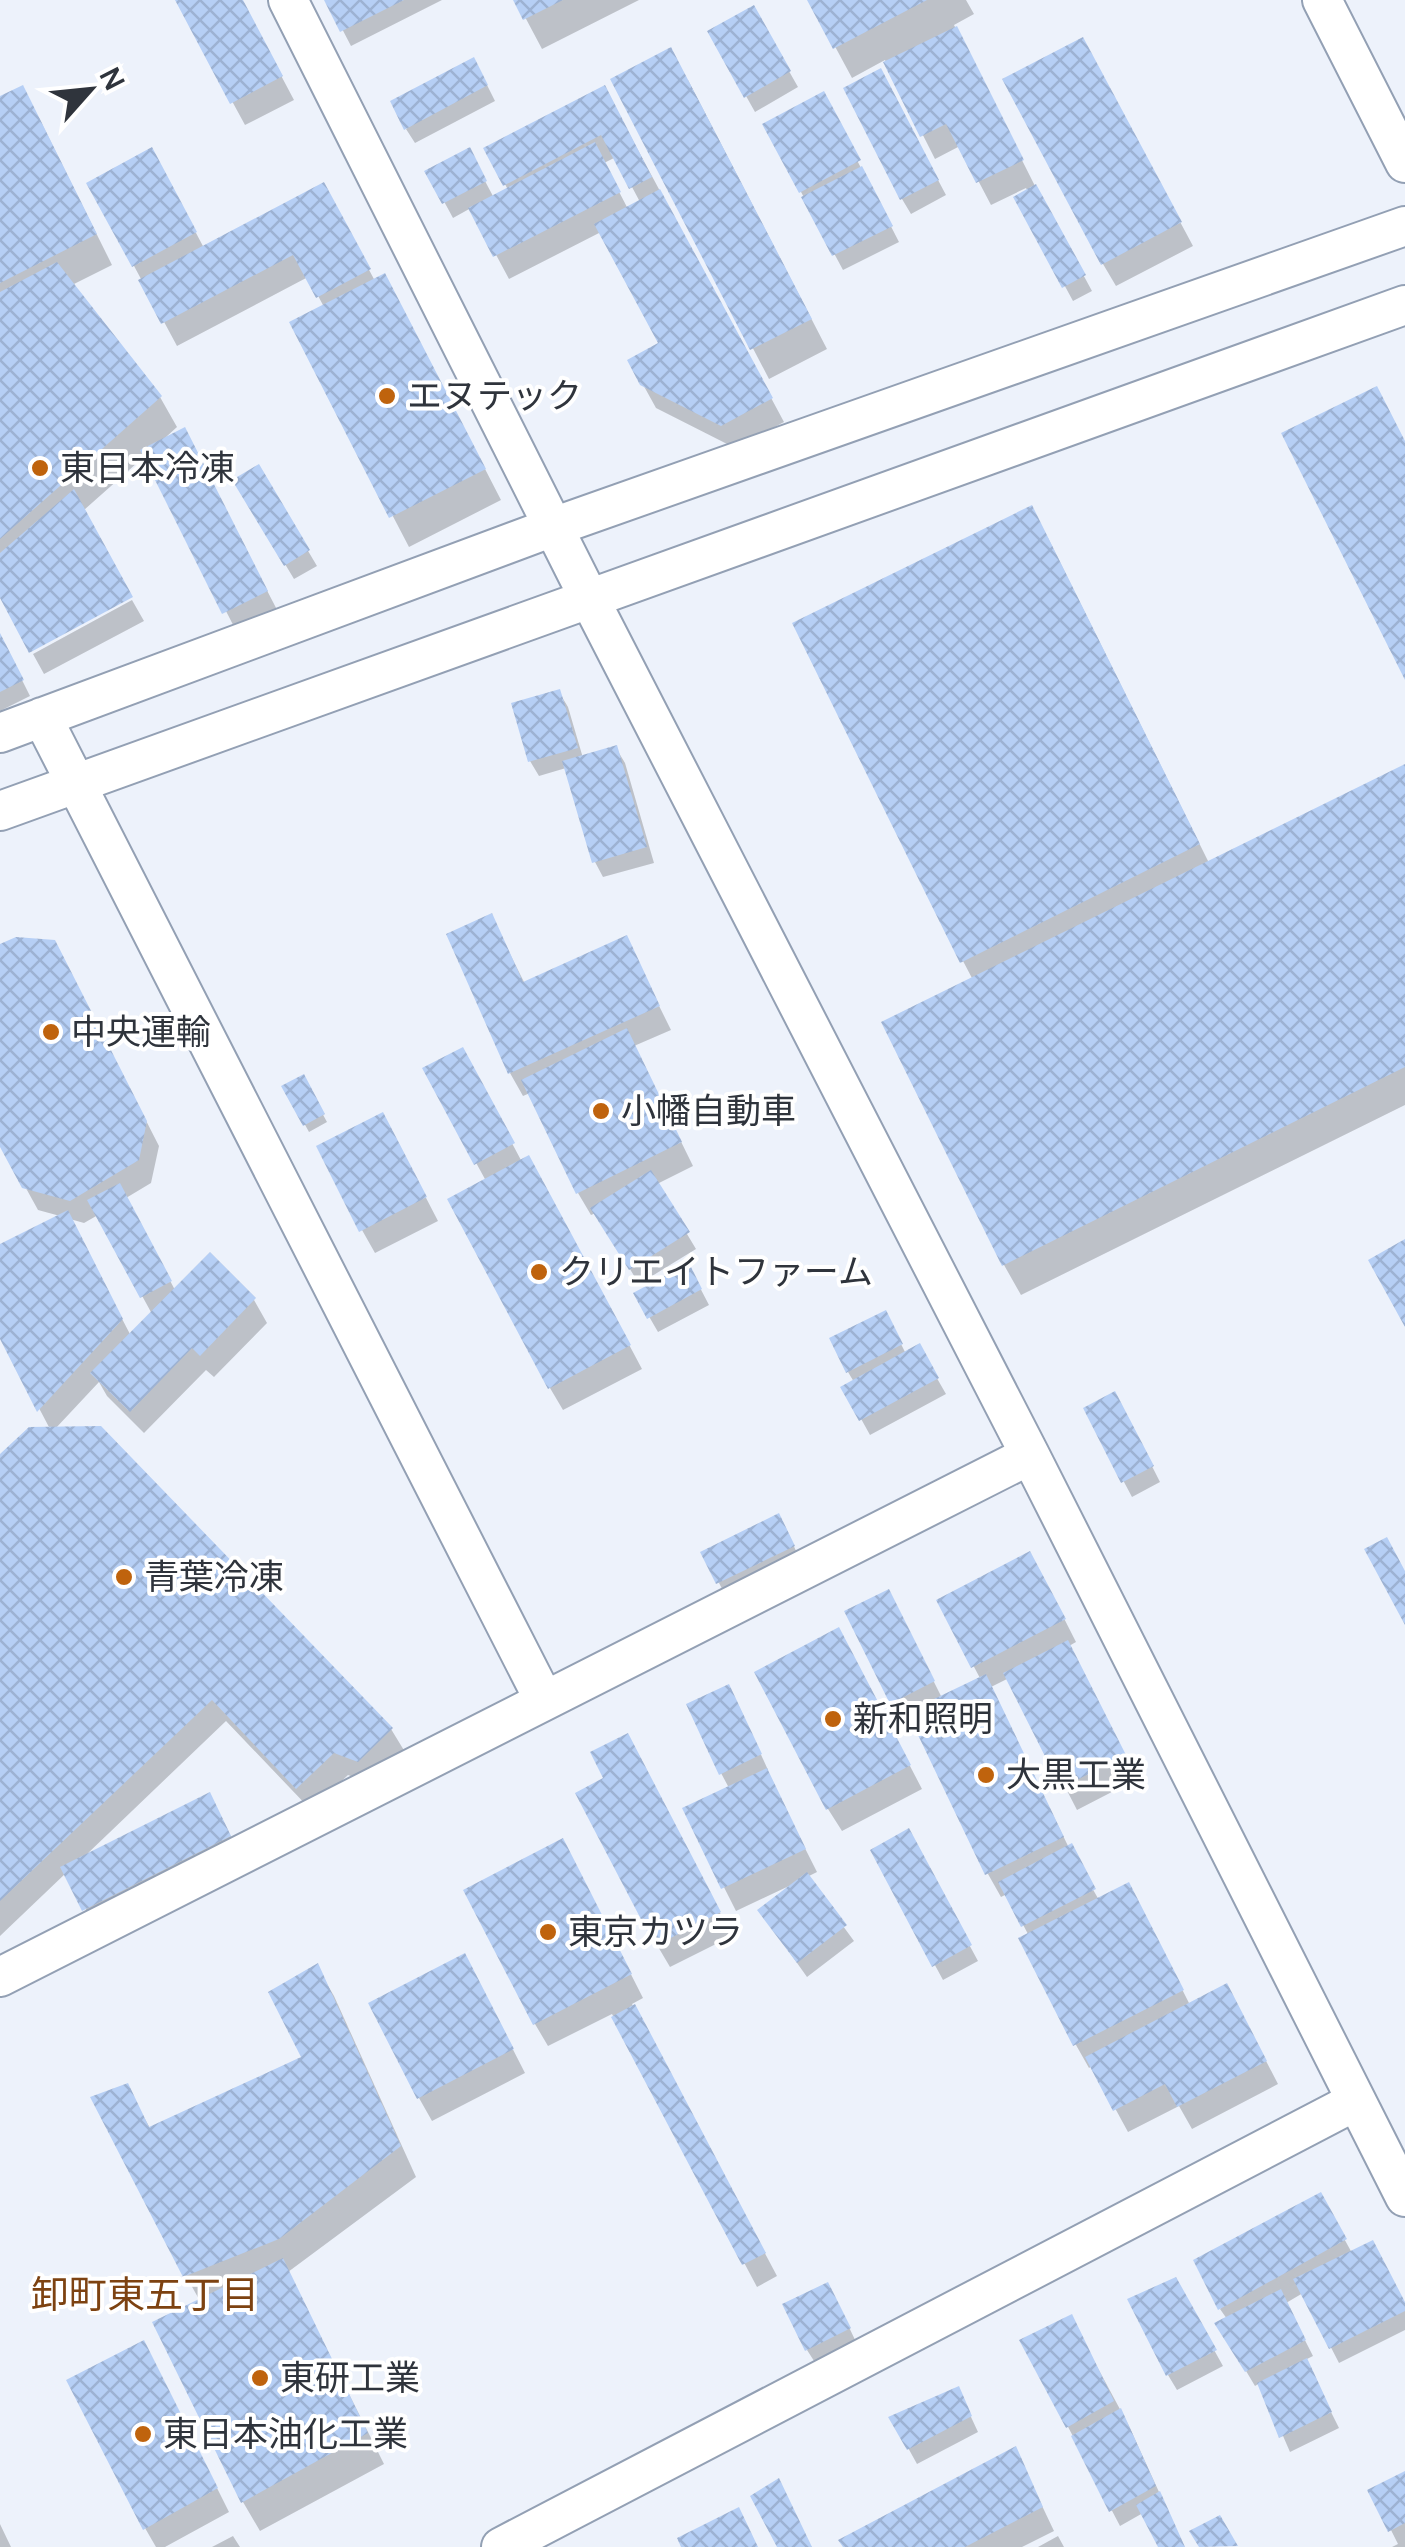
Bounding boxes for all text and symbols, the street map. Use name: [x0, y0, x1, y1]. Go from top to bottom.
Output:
north arrow: [40, 40, 140, 140]
text: N: [92, 61, 135, 96]
place label: エヌテック: [407, 371, 582, 419]
marker: エヌテック: [376, 385, 398, 407]
place label: 東日本冷凍: [60, 443, 235, 491]
marker: 東日本冷凍: [29, 457, 51, 479]
place label: 中央運輸: [71, 1007, 211, 1055]
marker: 中央運輸: [40, 1021, 62, 1043]
place label: 小幡自動車: [621, 1086, 796, 1134]
marker: 小幡自動車: [590, 1100, 612, 1122]
place label: クリエイトファーム: [559, 1247, 873, 1295]
marker: クリエイトファーム: [528, 1261, 550, 1283]
place label: 青葉冷凍: [144, 1552, 284, 1600]
marker: 青葉冷凍: [113, 1566, 135, 1588]
place label: 新和照明: [853, 1694, 993, 1742]
marker: 新和照明: [822, 1708, 844, 1730]
place label: 大黒工業: [1006, 1750, 1146, 1798]
marker: 大黒工業: [975, 1764, 997, 1786]
place label: 東京カツラ: [568, 1907, 743, 1955]
marker: 東京カツラ: [537, 1921, 559, 1943]
district label: 卸町東五丁目: [31, 2267, 259, 2319]
place label: 東研工業: [280, 2353, 420, 2401]
marker: 東研工業: [249, 2367, 271, 2389]
place label: 東日本油化工業: [163, 2409, 408, 2457]
marker: 東日本油化工業: [132, 2423, 154, 2445]

